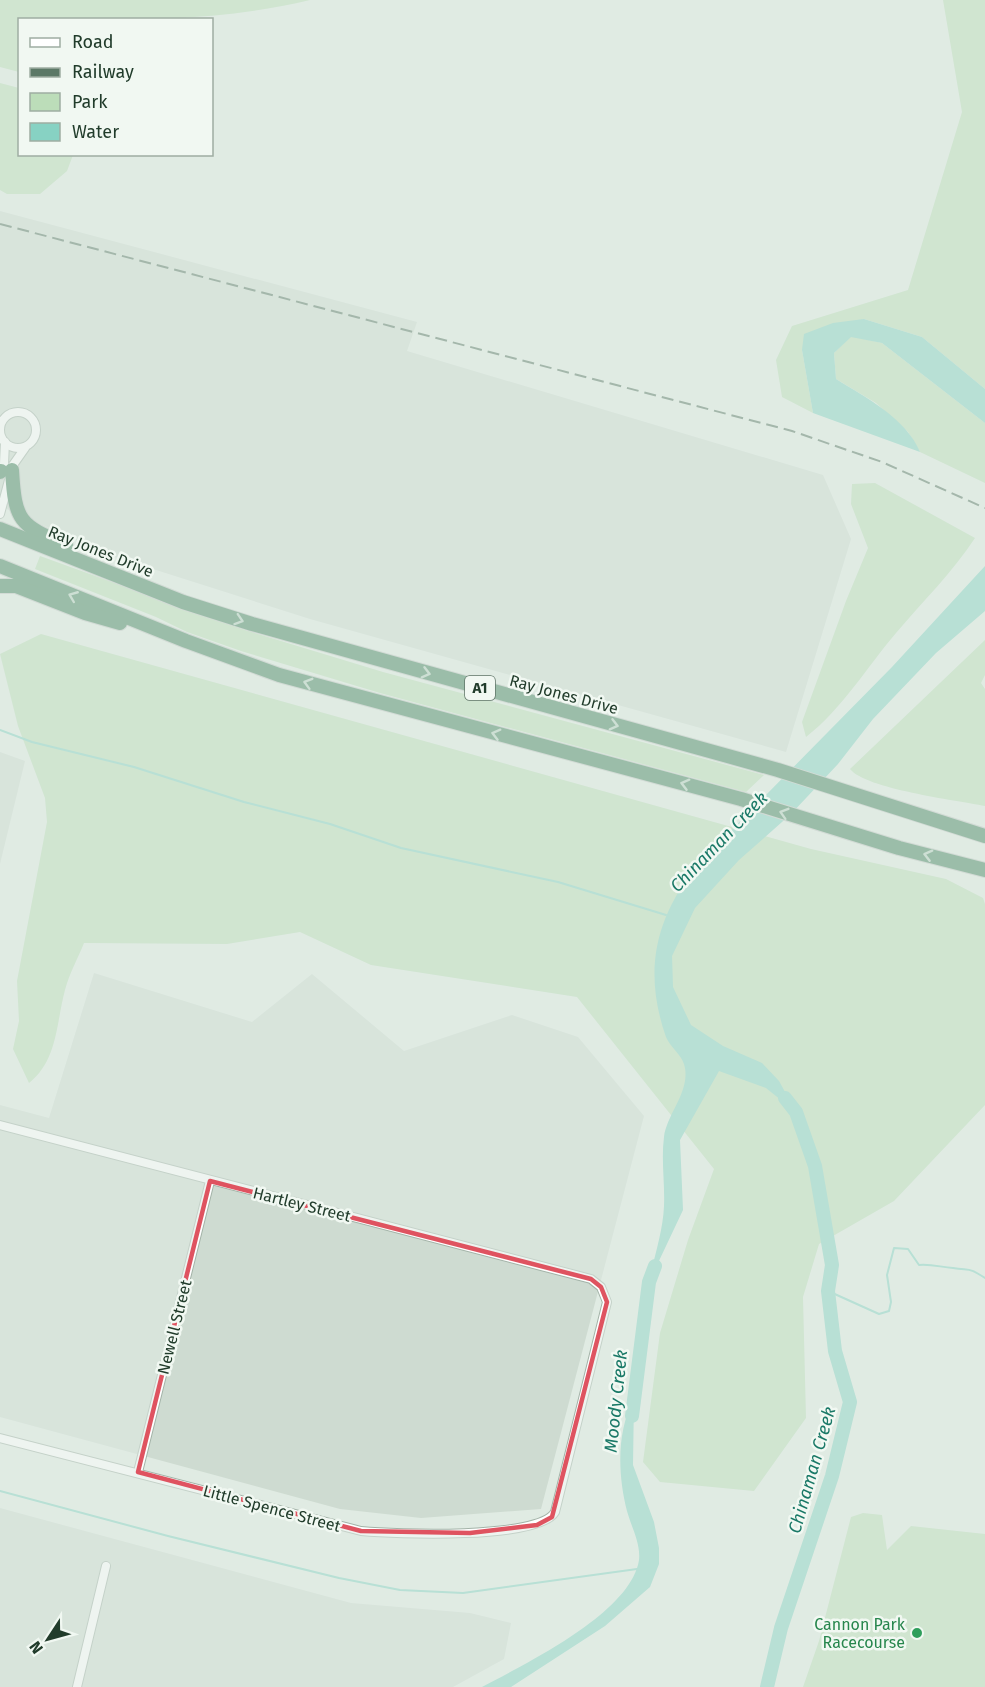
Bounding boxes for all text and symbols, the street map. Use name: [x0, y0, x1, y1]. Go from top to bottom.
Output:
legend: [18, 18, 213, 156]
text: Road: [72, 31, 114, 53]
text: Railway: [72, 61, 134, 83]
text: Park: [72, 91, 108, 113]
text: Water: [72, 121, 119, 143]
street label: Ray Jones Drive: [45, 522, 156, 581]
one-way arrow: [68, 591, 79, 603]
one-way arrow: [233, 613, 244, 625]
one-way arrow: [421, 666, 431, 678]
street label: Ray Jones Drive: [507, 671, 620, 718]
road number: A1: [465, 676, 495, 700]
one-way arrow: [303, 678, 314, 690]
one-way arrow: [609, 718, 619, 730]
one-way arrow: [491, 729, 501, 742]
one-way arrow: [680, 779, 690, 792]
water label: Chinaman Creek: [666, 787, 773, 897]
one-way arrow: [779, 808, 790, 820]
one-way arrow: [924, 850, 934, 863]
street label: Hartley Street: [251, 1183, 353, 1226]
street label: Newell Street: [154, 1278, 195, 1376]
water label: Moody Creek: [600, 1348, 632, 1453]
water label: Chinaman Creek: [783, 1404, 841, 1536]
street label: Little Spence Street: [201, 1481, 343, 1536]
north arrow: [18, 1609, 78, 1669]
place label: Cannon Park Racecourse: [814, 1615, 906, 1652]
marker: Cannon Park Racecourse: [910, 1626, 924, 1640]
text: N: [25, 1638, 47, 1657]

